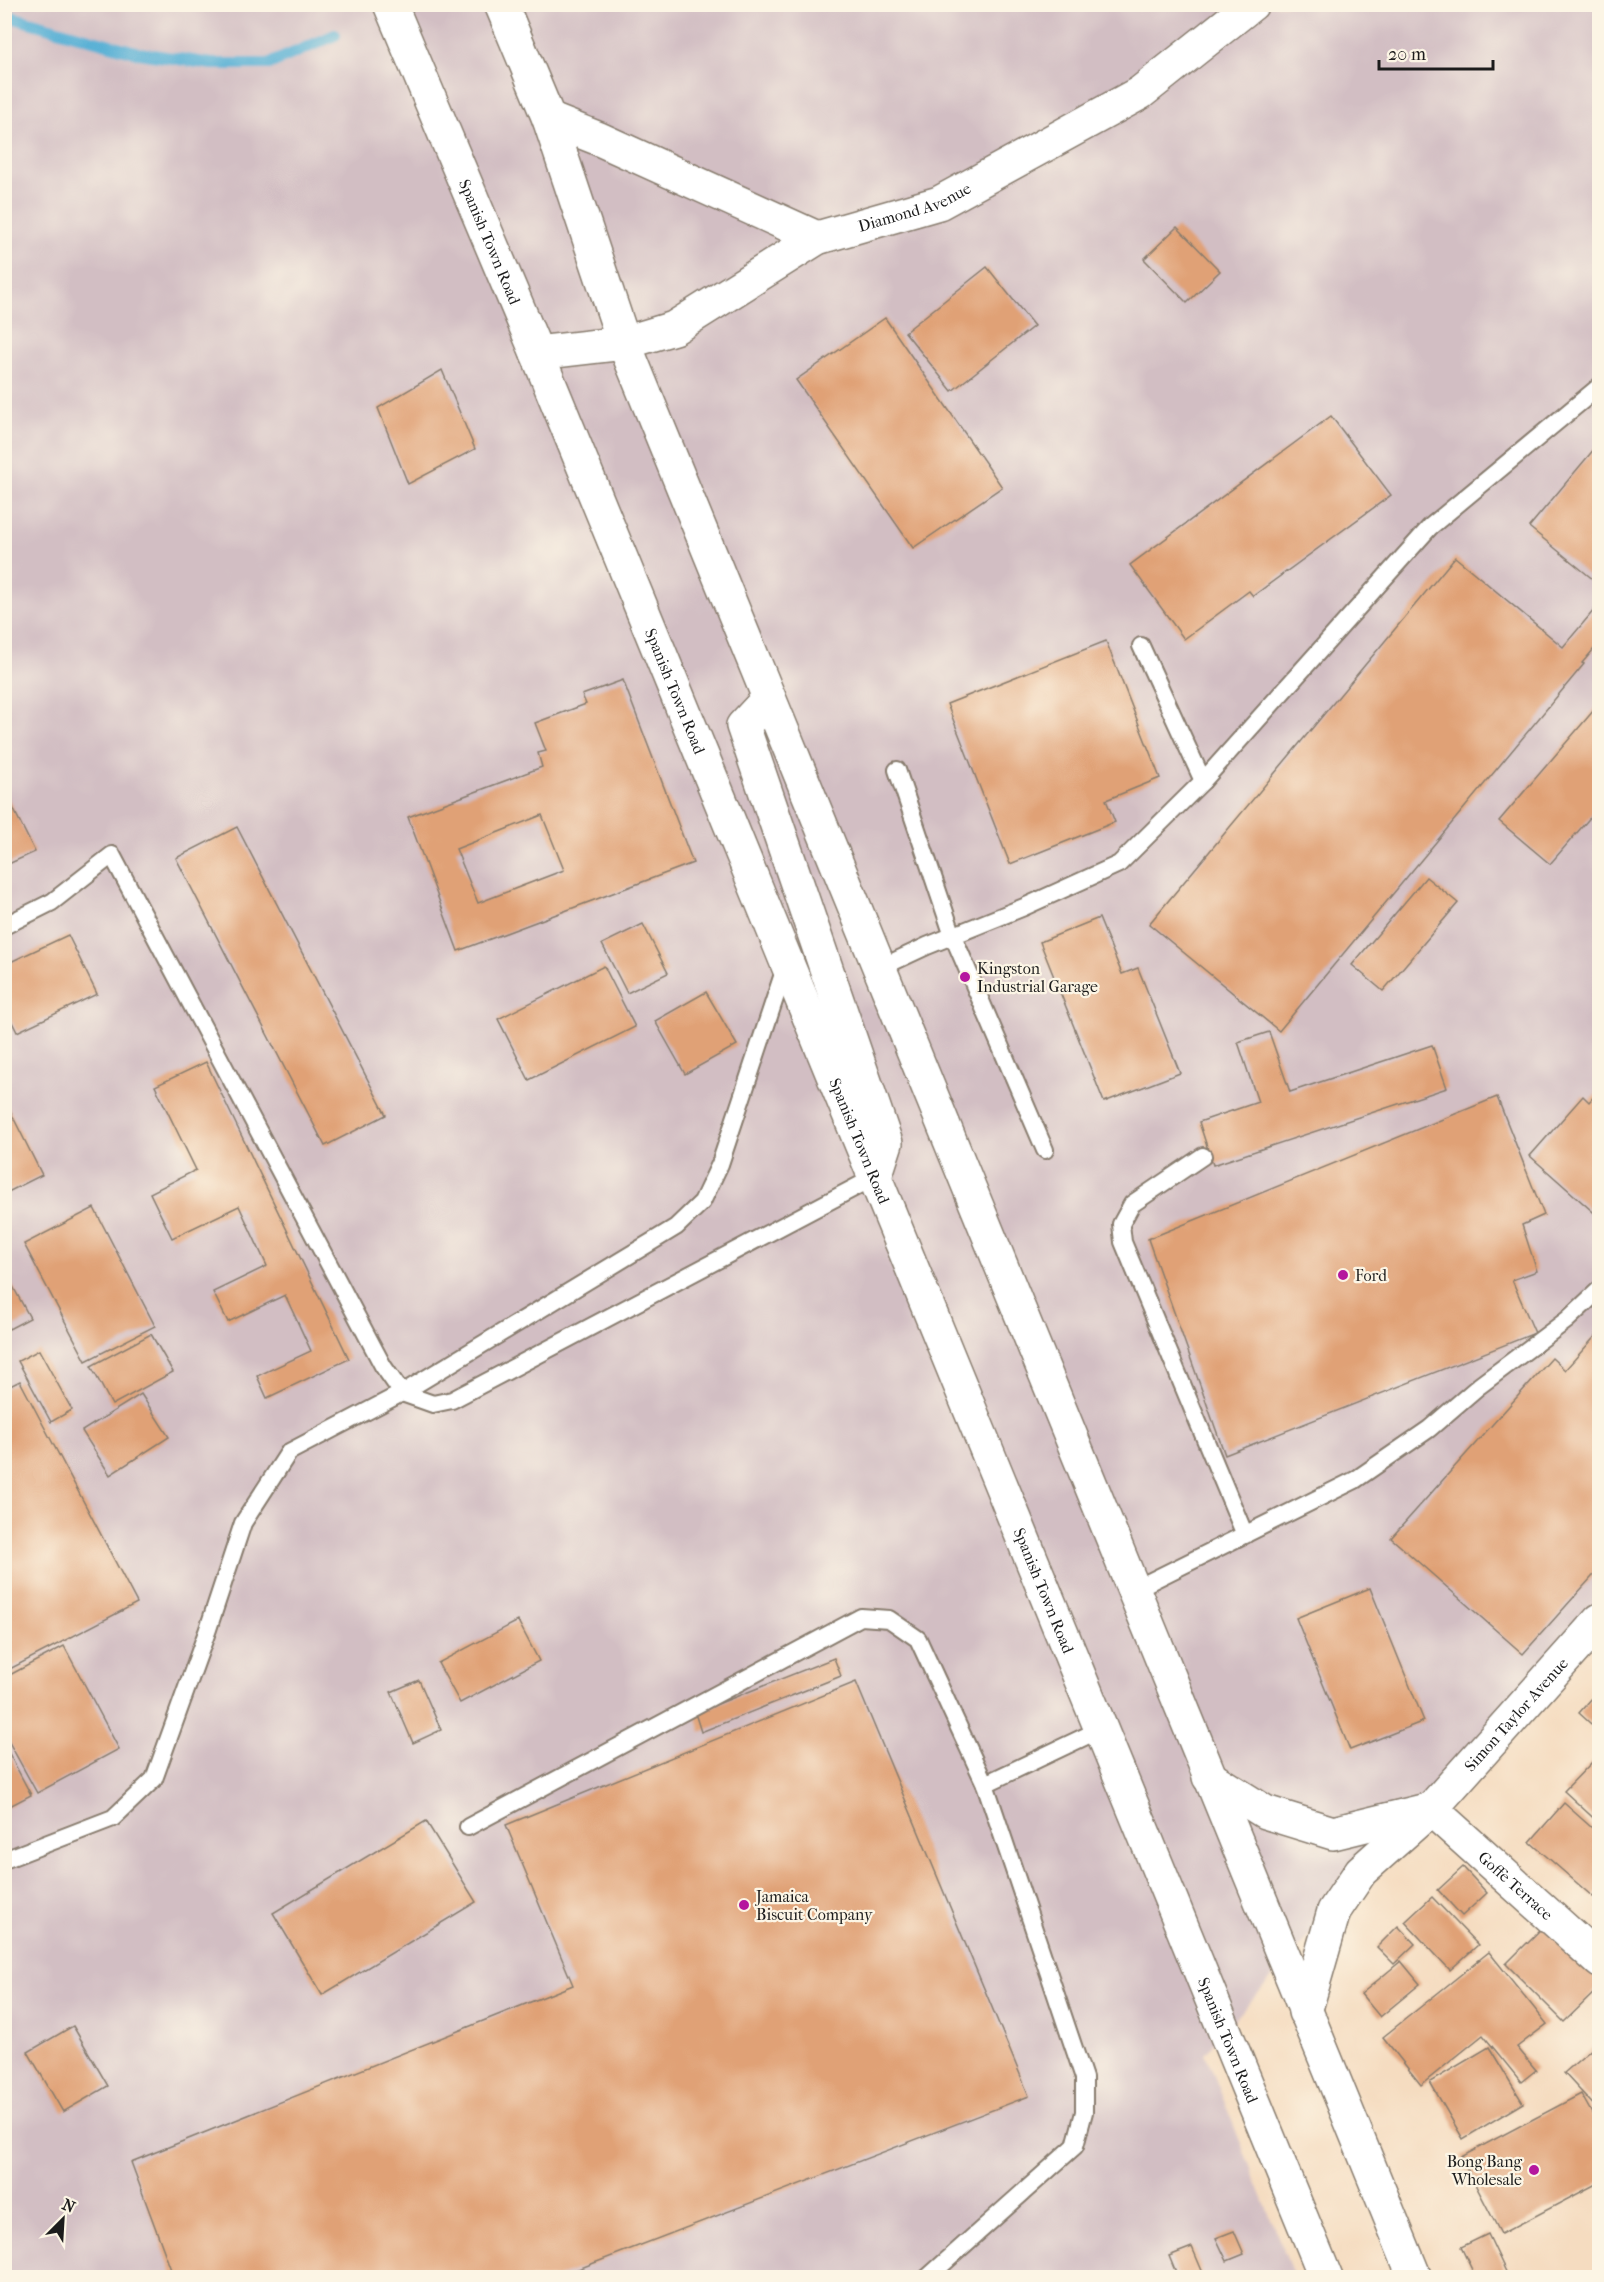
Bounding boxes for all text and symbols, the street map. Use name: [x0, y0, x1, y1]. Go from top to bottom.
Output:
scale bar: [1379, 33, 1493, 71]
text: 20 m: [1388, 44, 1426, 65]
street label: Spanish Town Road: [455, 177, 525, 308]
street label: Diamond Avenue: [856, 178, 974, 236]
street label: Spanish Town Road: [641, 626, 709, 757]
place label: Kingston Industrial Garage: [977, 959, 1098, 996]
marker: Kingston Industrial Garage: [958, 970, 972, 984]
street label: Spanish Town Road: [825, 1075, 894, 1207]
place label: Ford: [1355, 1266, 1387, 1285]
marker: Ford: [1336, 1268, 1350, 1282]
street label: Spanish Town Road: [1010, 1525, 1078, 1656]
street label: Simon Taylor Avenue: [1460, 1654, 1572, 1775]
street label: Goffe Terrace: [1474, 1847, 1557, 1924]
place label: Jamaica Biscuit Company: [754, 1887, 873, 1924]
marker: Jamaica Biscuit Company: [737, 1898, 751, 1912]
street label: Spanish Town Road: [1194, 1975, 1262, 2106]
place label: Bong Bang Wholesale: [1447, 2152, 1522, 2189]
marker: Bong Bang Wholesale: [1527, 2163, 1541, 2177]
north arrow: [33, 2189, 93, 2249]
text: N: [59, 2195, 79, 2217]

